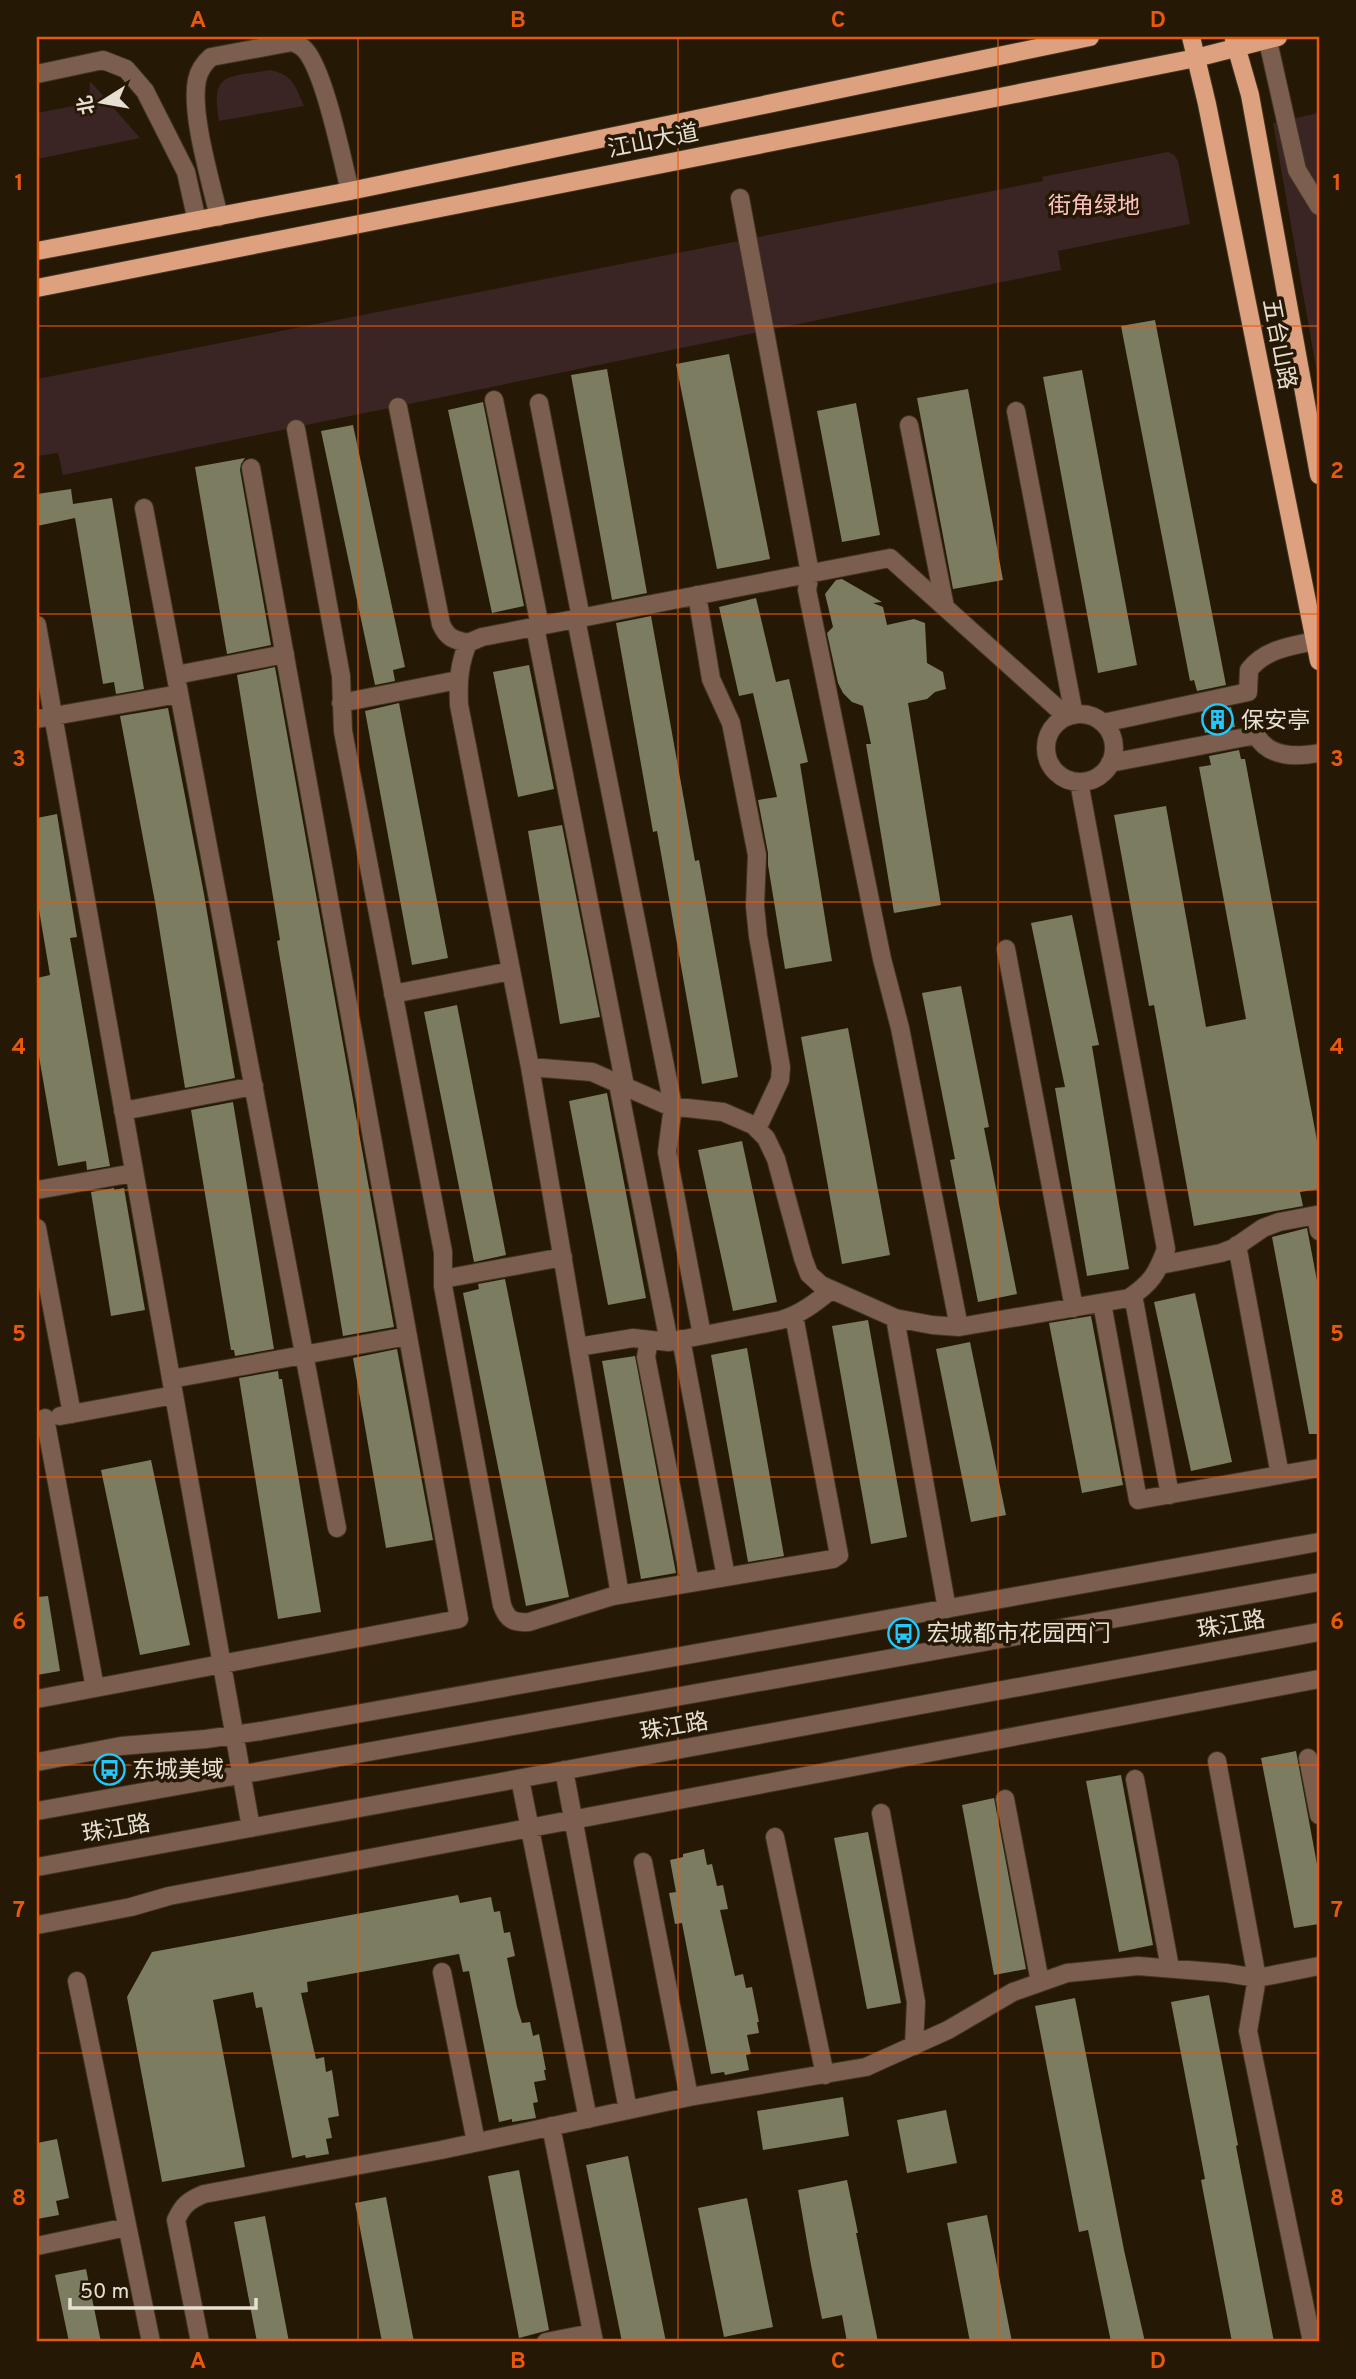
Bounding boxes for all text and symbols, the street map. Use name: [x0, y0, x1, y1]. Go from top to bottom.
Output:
text: A: [190, 7, 206, 36]
text: B: [510, 7, 526, 36]
text: C: [831, 7, 845, 36]
text: D: [1150, 7, 1166, 36]
north arrow: [66, 66, 136, 136]
text: 北: [74, 93, 101, 116]
street label: 江山大道: [606, 119, 701, 165]
text: 1: [14, 170, 24, 199]
text: 1: [1332, 170, 1342, 199]
park label: 街角绿地: [1048, 193, 1140, 222]
street label: 五台山路: [1255, 297, 1301, 392]
text: 2: [12, 458, 26, 487]
text: 2: [1330, 458, 1344, 487]
building icon: 保安亭: [1201, 703, 1235, 737]
place label: 保安亭: [1241, 708, 1310, 737]
text: 3: [12, 746, 26, 775]
text: 3: [1330, 746, 1344, 775]
text: 4: [12, 1034, 26, 1063]
text: 4: [1330, 1034, 1344, 1063]
text: 5: [12, 1321, 26, 1350]
text: 5: [1330, 1321, 1344, 1350]
street label: 珠江路: [1195, 1606, 1268, 1647]
text: 6: [12, 1609, 26, 1638]
text: 6: [1330, 1609, 1344, 1638]
bus stop icon: 宏城都市花园西门: [887, 1616, 921, 1650]
place label: 宏城都市花园西门: [927, 1621, 1111, 1650]
street label: 珠江路: [638, 1708, 711, 1749]
bus stop icon: 东城美域: [92, 1752, 126, 1786]
place label: 东城美域: [132, 1757, 224, 1786]
street label: 珠江路: [80, 1810, 153, 1851]
text: 7: [13, 1897, 25, 1926]
text: 7: [1331, 1897, 1343, 1926]
text: 8: [12, 2185, 26, 2214]
text: 8: [1330, 2185, 1344, 2214]
scale bar: [70, 2267, 256, 2311]
text: 50 m: [80, 2279, 129, 2306]
text: A: [190, 2348, 206, 2377]
text: B: [510, 2348, 526, 2377]
text: C: [831, 2348, 845, 2377]
text: D: [1150, 2348, 1166, 2377]

